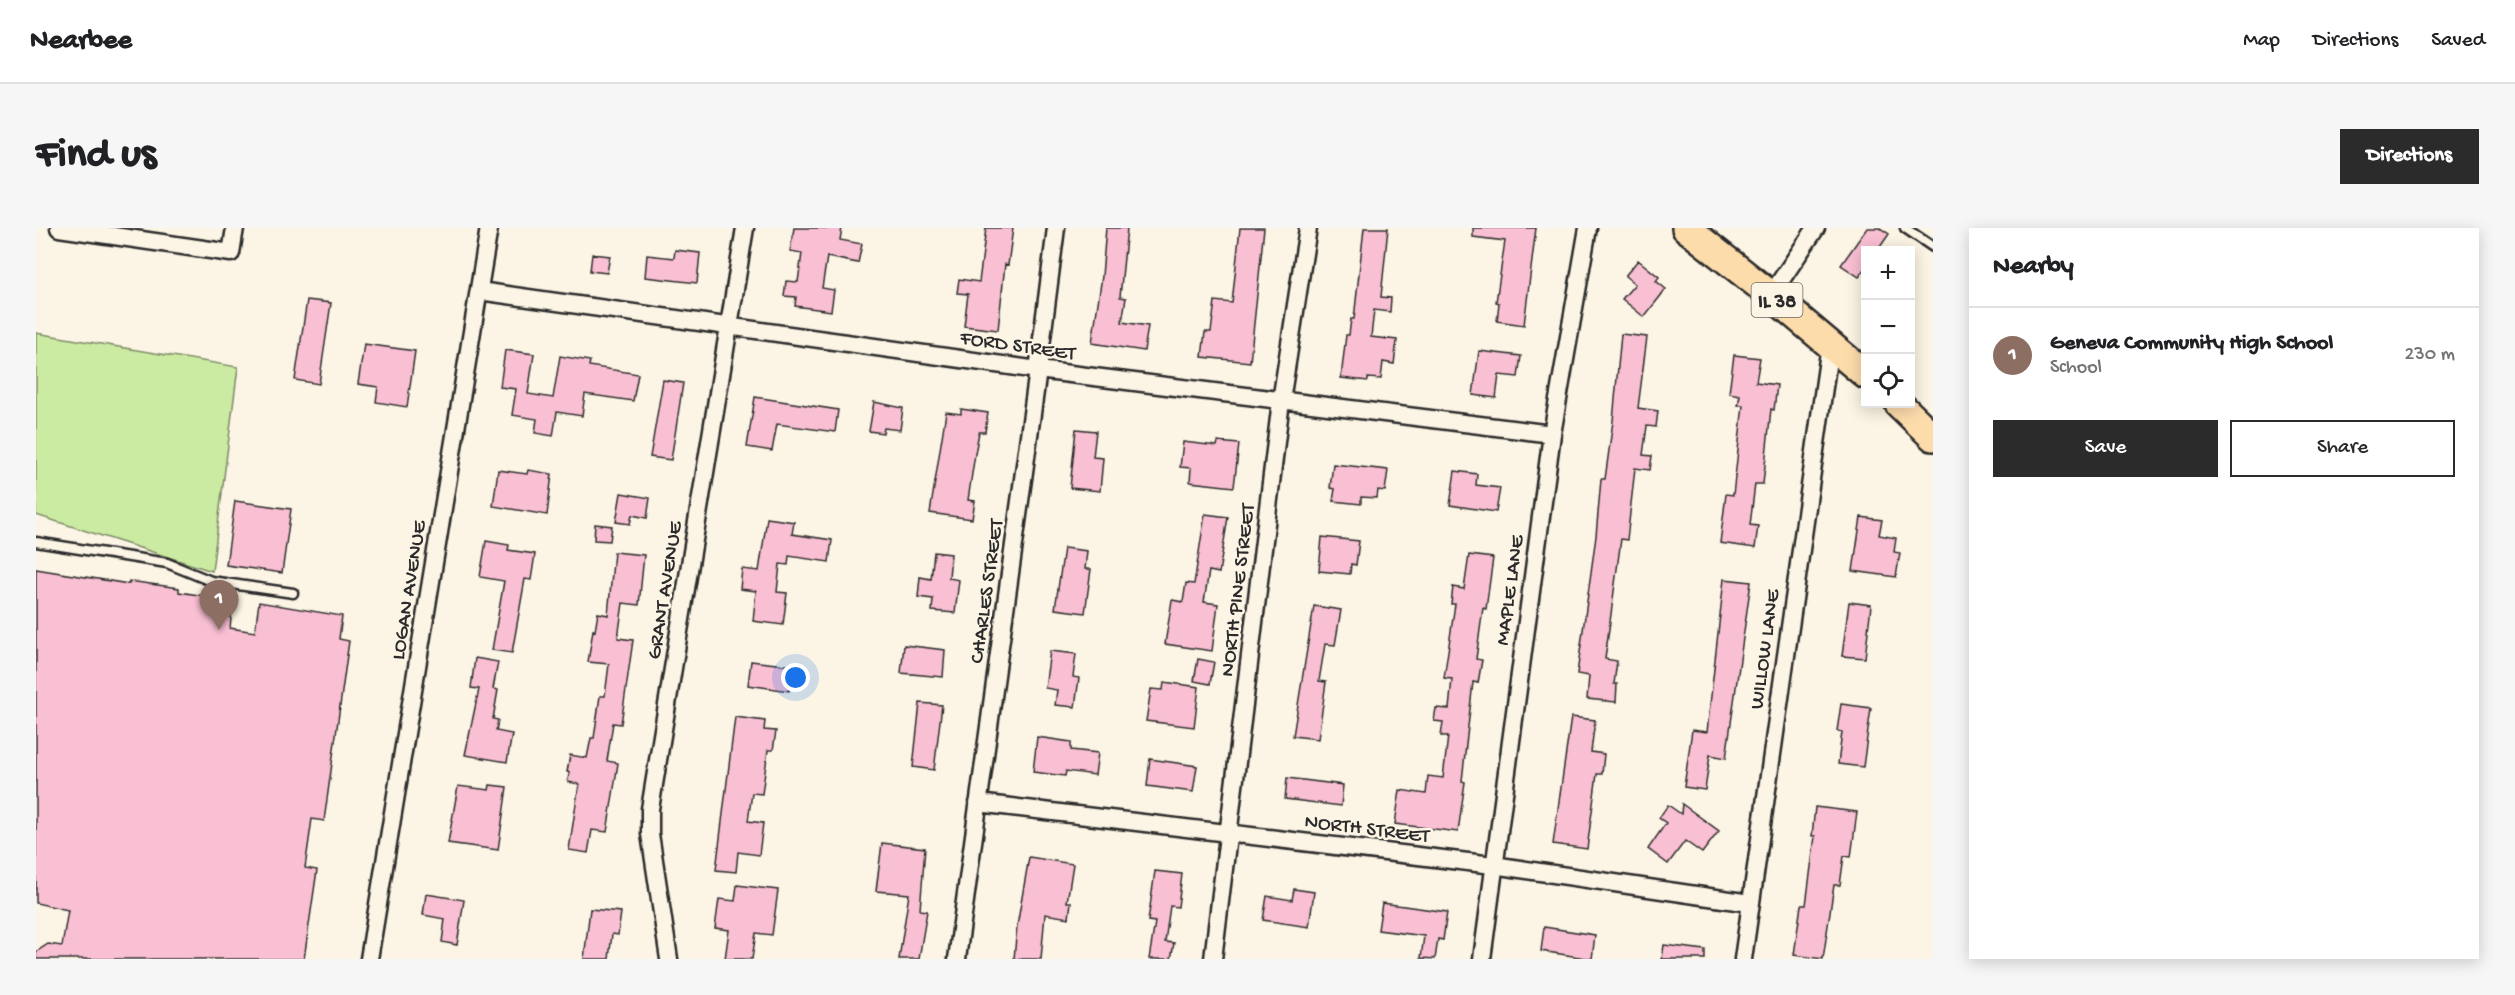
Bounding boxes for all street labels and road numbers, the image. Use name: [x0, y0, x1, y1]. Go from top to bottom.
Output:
road number: IL 38: [1752, 283, 1802, 317]
street label: FORD STREET: [957, 327, 1078, 368]
street label: NORTH PINE STREET: [1216, 502, 1263, 678]
street label: CHARLES STREET: [966, 517, 1011, 665]
street label: LOGAN AVENUE: [387, 518, 434, 662]
street label: GRANT AVENUE: [643, 519, 690, 661]
street label: MAPLE LANE: [1491, 533, 1532, 647]
street label: WILLOW LANE: [1746, 587, 1787, 711]
street label: NORTH STREET: [1303, 810, 1431, 851]

